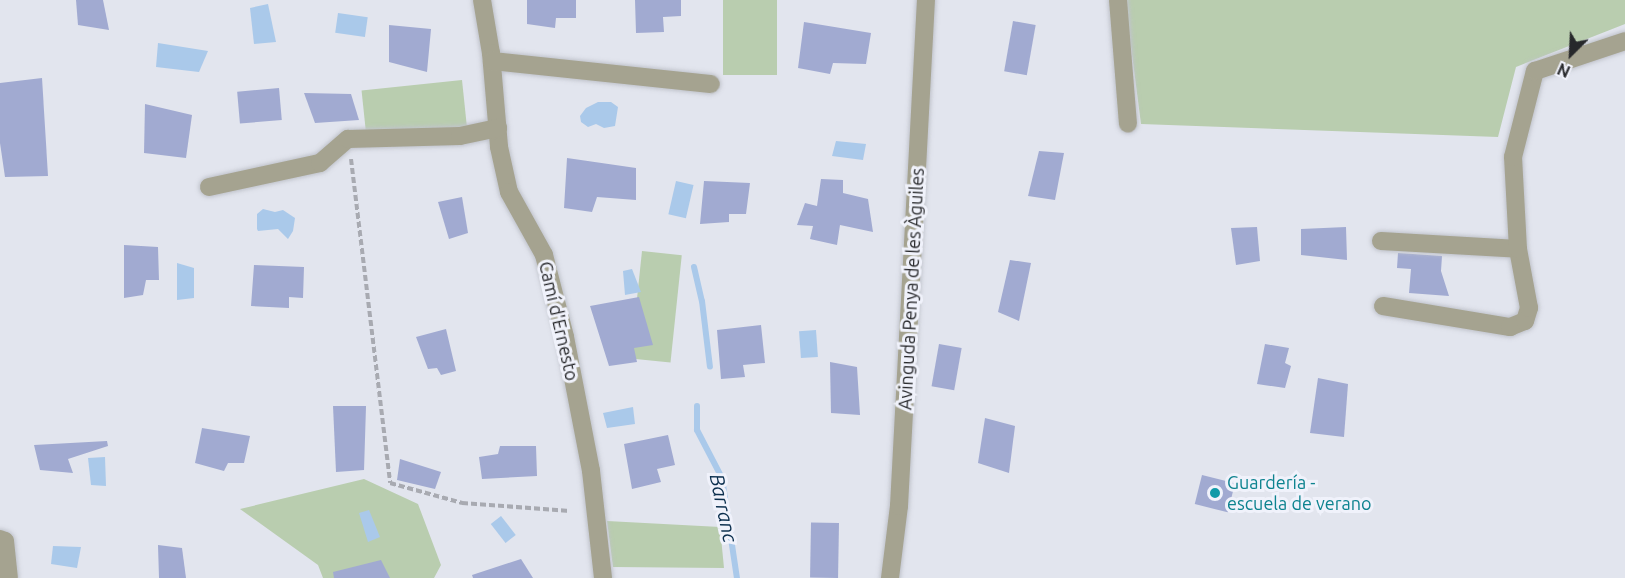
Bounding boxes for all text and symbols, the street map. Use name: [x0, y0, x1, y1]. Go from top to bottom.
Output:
north arrow: [1541, 24, 1601, 84]
text: N: [1555, 60, 1573, 81]
street label: Avinguda Penya de les Àguiles: [894, 167, 928, 411]
street label: Camí d'Ernesto: [535, 259, 583, 383]
water label: Barranc: [705, 471, 743, 545]
place label: Guardería - escuela de verano: [1227, 472, 1372, 514]
marker: Guardería - escuela de verano: [1208, 486, 1222, 500]

